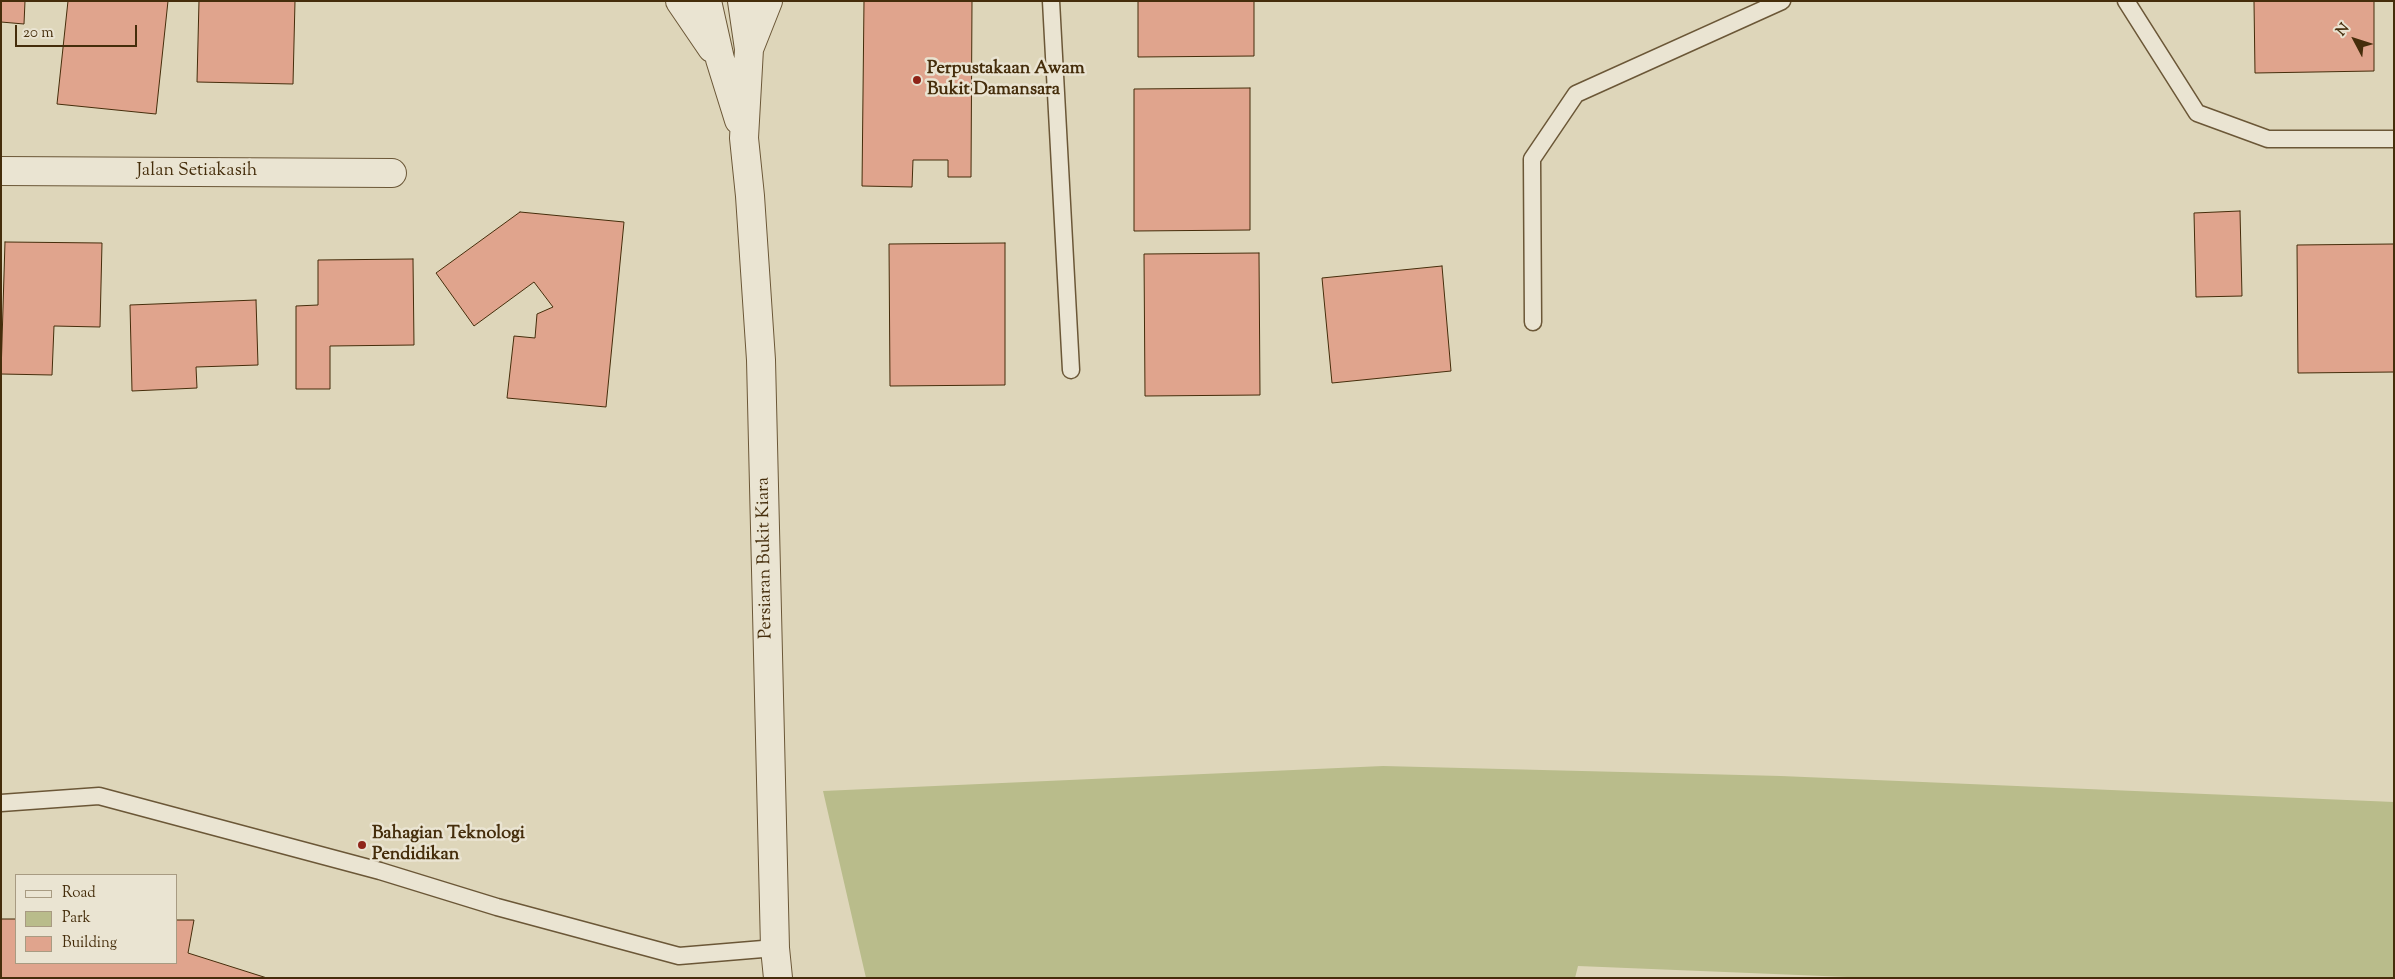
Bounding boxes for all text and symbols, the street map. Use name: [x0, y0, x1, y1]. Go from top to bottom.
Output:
scale bar: [18, 15, 140, 47]
north arrow: [2330, 15, 2380, 65]
text: N: [2332, 20, 2355, 41]
text: 20 m: [23, 23, 54, 44]
place label: Perpustakaan Awam Bukit Damansara: [927, 59, 1085, 102]
marker: Perpustakaan Awam Bukit Damansara: [911, 74, 923, 86]
street label: Jalan Setiakasih: [137, 161, 257, 183]
street label: Persiaran Bukit Kiara: [754, 477, 778, 639]
place label: Bahagian Teknologi Pendidikan: [372, 824, 525, 866]
marker: Bahagian Teknologi Pendidikan: [356, 839, 368, 851]
legend: [15, 874, 178, 964]
text: Road: [62, 883, 96, 904]
text: Park: [62, 908, 91, 929]
text: Building: [62, 933, 117, 954]

